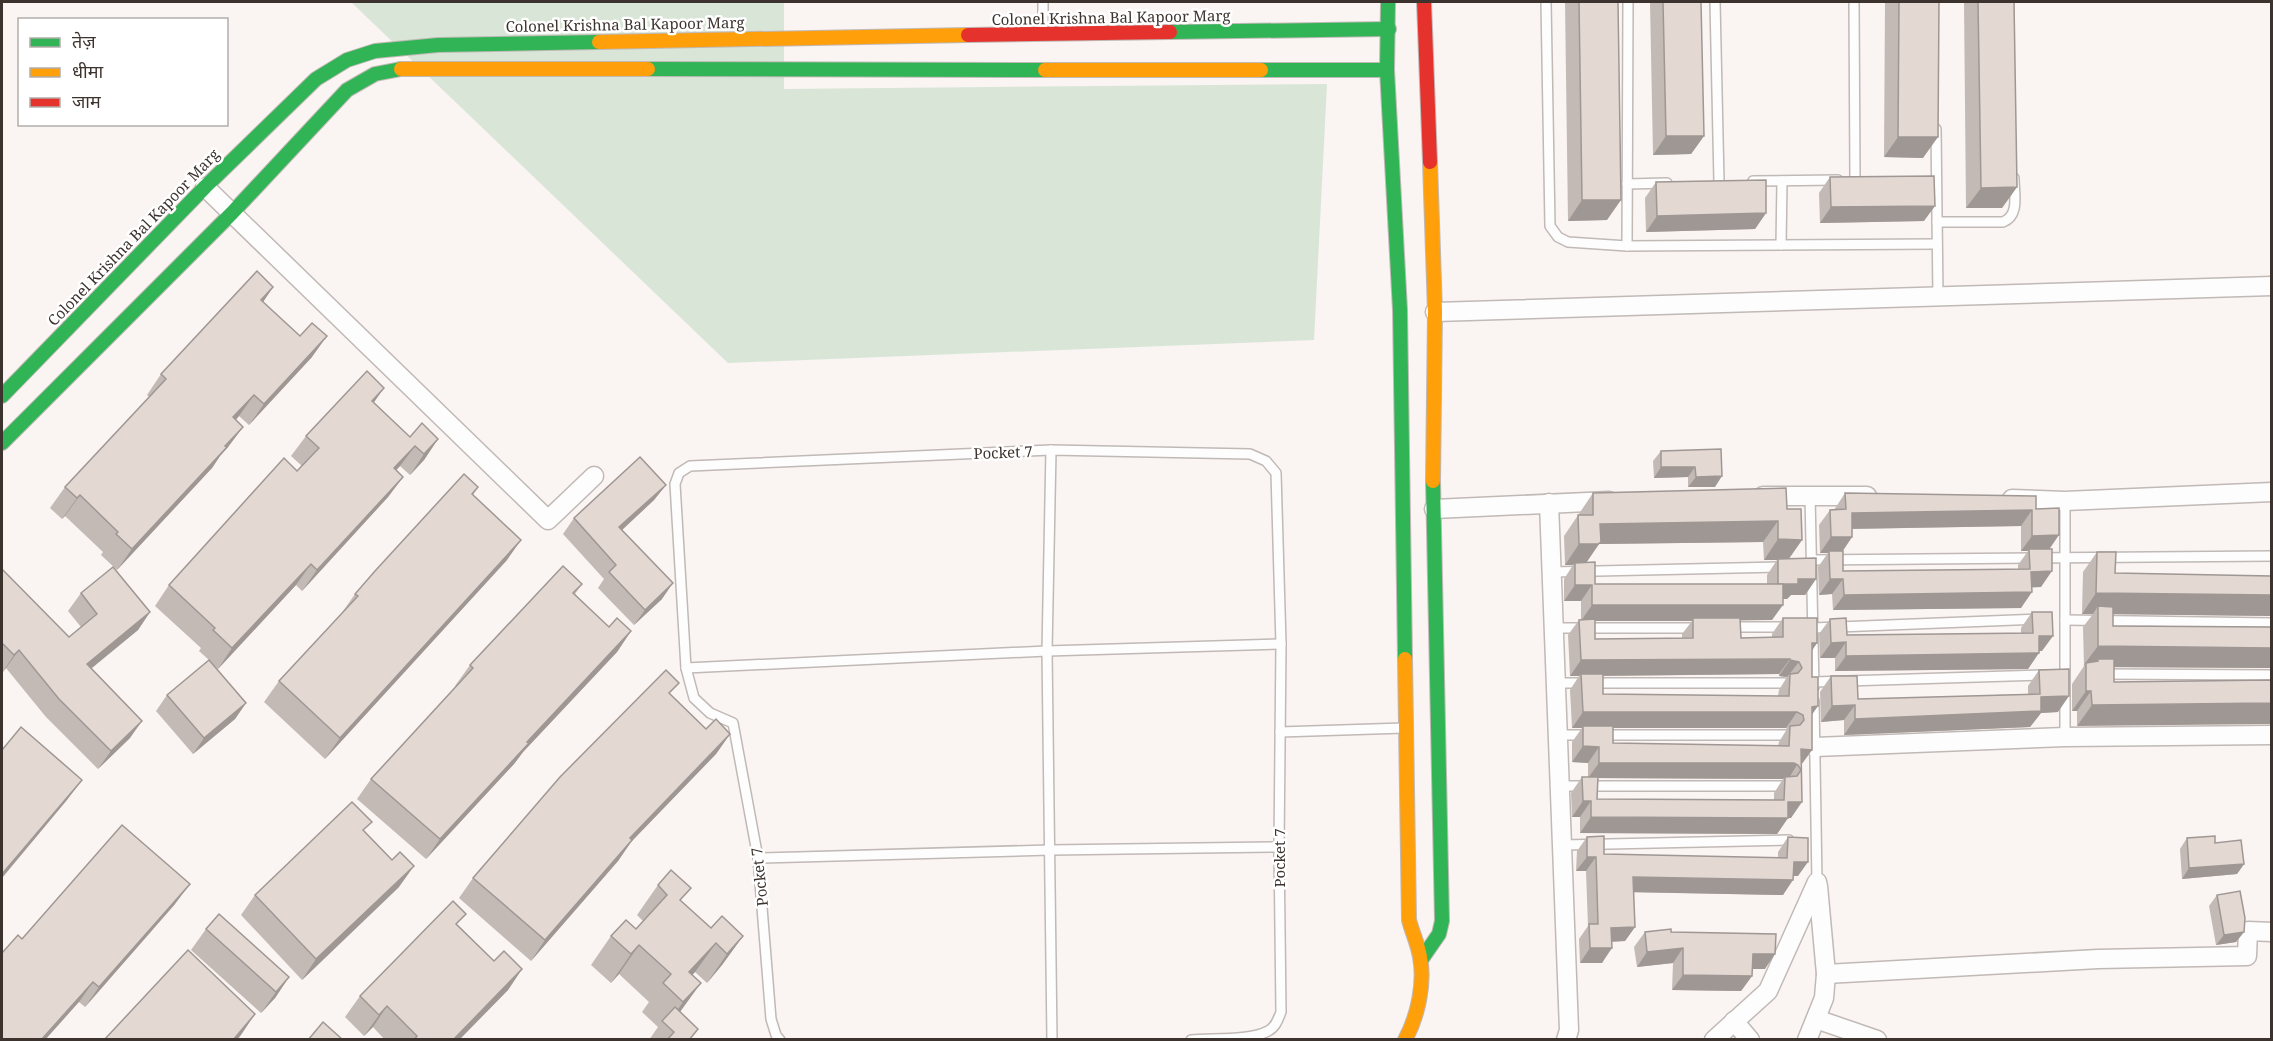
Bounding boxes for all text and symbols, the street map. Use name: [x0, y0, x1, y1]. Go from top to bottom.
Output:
street label: Colonel Krishna Bal Kapoor Marg: [991, 5, 1231, 29]
street label: Colonel Krishna Bal Kapoor Marg: [505, 12, 745, 36]
legend: [18, 18, 228, 126]
text: तेज़: [72, 29, 96, 53]
text: धीमा: [72, 59, 103, 83]
text: जाम: [72, 89, 102, 113]
street label: Colonel Krishna Bal Kapoor Marg: [43, 144, 223, 330]
street label: Pocket 7: [973, 441, 1033, 463]
street label: Pocket 7: [1269, 828, 1289, 888]
street label: Pocket 7: [746, 847, 772, 907]

